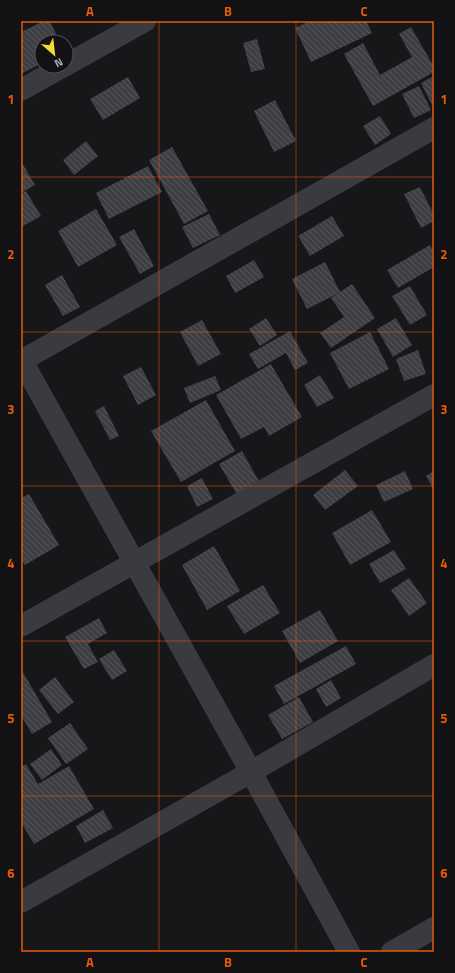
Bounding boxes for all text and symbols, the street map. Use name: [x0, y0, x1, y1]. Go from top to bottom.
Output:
text: A: [86, 1, 94, 21]
text: B: [224, 1, 232, 21]
text: C: [360, 1, 368, 21]
north arrow: [34, 34, 74, 74]
text: N: [52, 54, 66, 72]
text: 1: [7, 89, 15, 109]
text: 1: [440, 89, 448, 109]
text: 2: [7, 244, 15, 264]
text: 2: [440, 244, 448, 264]
text: 3: [7, 399, 15, 419]
text: 3: [440, 399, 448, 419]
text: 4: [7, 553, 15, 573]
text: 4: [440, 553, 448, 573]
text: 5: [7, 708, 15, 728]
text: 5: [440, 708, 448, 728]
text: 6: [7, 863, 15, 883]
text: 6: [440, 863, 448, 883]
text: A: [86, 952, 94, 972]
text: B: [224, 952, 232, 972]
text: C: [360, 952, 368, 972]

